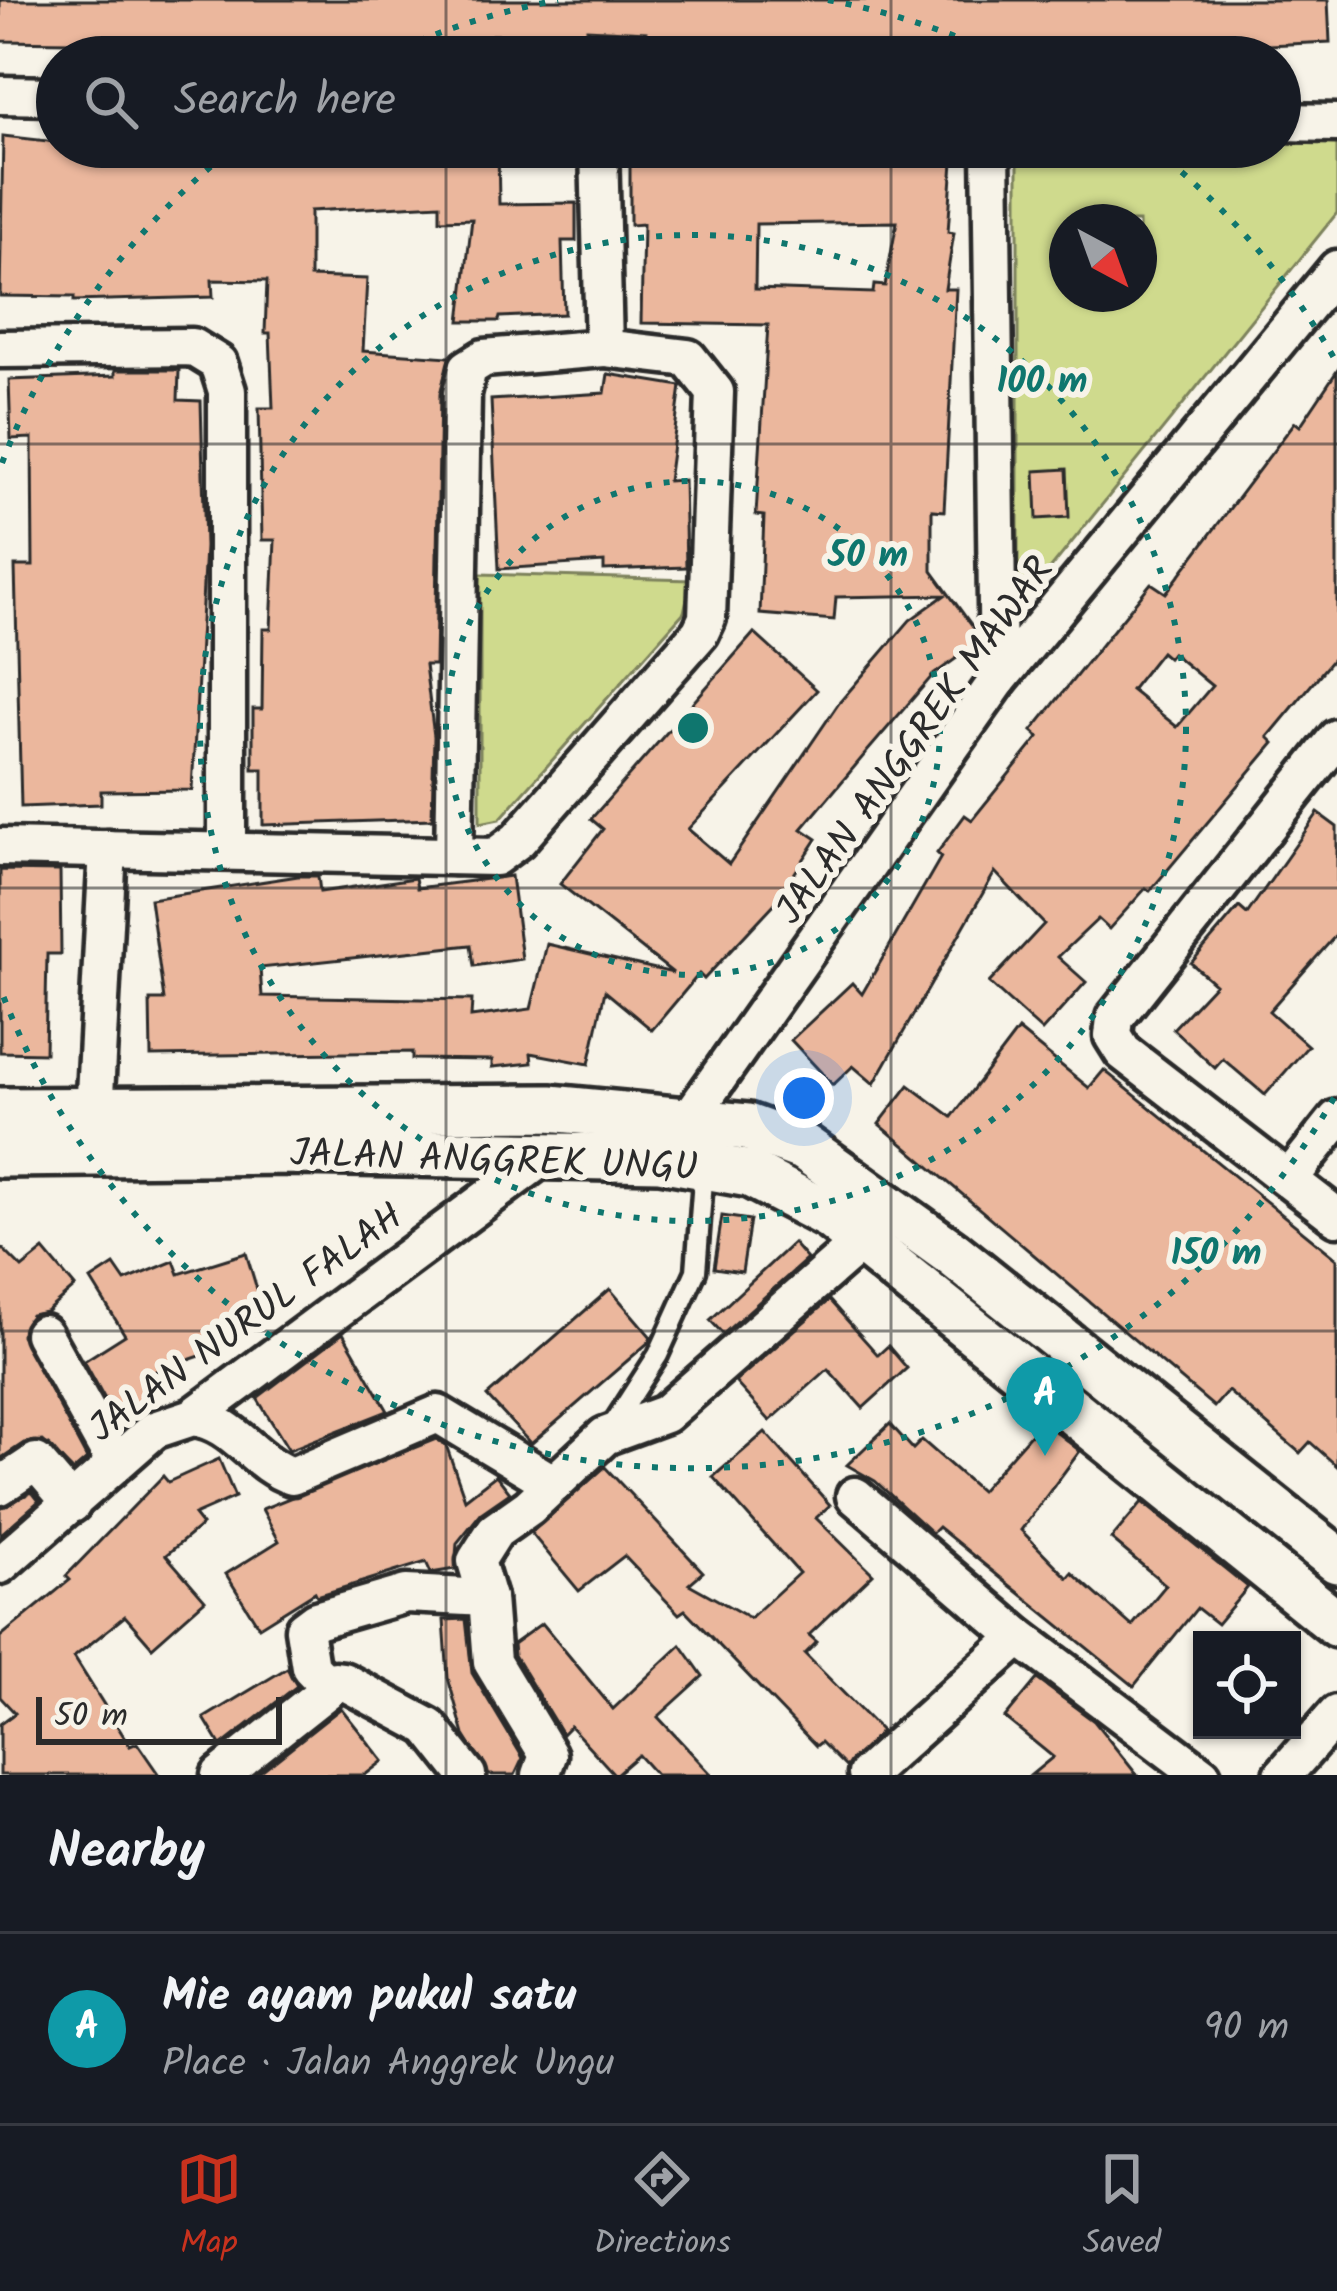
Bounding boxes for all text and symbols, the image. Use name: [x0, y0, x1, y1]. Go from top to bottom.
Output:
search box: [36, 36, 1301, 168]
text: Search here: [174, 66, 396, 138]
icon: search: [78, 69, 144, 135]
north arrow: [1049, 204, 1157, 312]
text: 100 m: [996, 354, 1088, 411]
text: 50 m: [827, 528, 908, 585]
street label: JALAN ANGGREK MAWAR: [761, 544, 1071, 939]
centre of rings: [672, 707, 714, 749]
your location: [774, 1068, 834, 1128]
street label: JALAN ANGGREK UNGU: [289, 1124, 699, 1200]
street label: JALAN NURUL FALAH: [77, 1188, 418, 1460]
text: 150 m: [1171, 1226, 1261, 1283]
pin: A: [1006, 1357, 1084, 1456]
map controls: [1193, 1631, 1301, 1739]
button: locate: [1193, 1631, 1301, 1739]
scale bar: [36, 1691, 282, 1744]
text: 50 m: [54, 1691, 128, 1744]
text: Nearby: [48, 1813, 205, 1894]
text: Mie ayam pukul satu: [162, 1962, 576, 2034]
text: A: [75, 1998, 99, 2060]
text: 90 m: [1204, 1998, 1289, 2060]
text: Place · Jalan Anggrek Ungu: [162, 2034, 615, 2096]
tab: Map: [176, 2146, 242, 2271]
tab: Directions: [594, 2146, 731, 2271]
tab: Saved: [1083, 2146, 1161, 2271]

